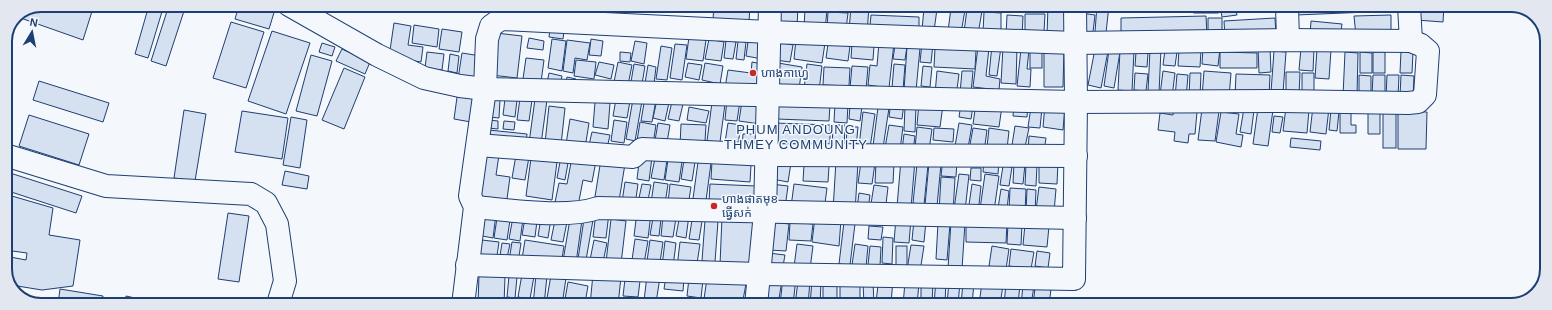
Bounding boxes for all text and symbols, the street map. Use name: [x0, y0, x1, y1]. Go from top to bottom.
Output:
north arrow: [12, 12, 52, 52]
text: N: [29, 16, 39, 29]
place label: ហាងកាហ្វេ: [761, 66, 809, 80]
marker: ហាងកាហ្វេ: [748, 68, 758, 78]
district label: PHUM ANDOUNG THMEY COMMUNITY: [724, 122, 868, 152]
place label: ហាងផាតមុខ ធ្វើសក់: [722, 192, 778, 220]
marker: ហាងផាតមុខ ធ្វើសក់: [709, 201, 719, 211]

